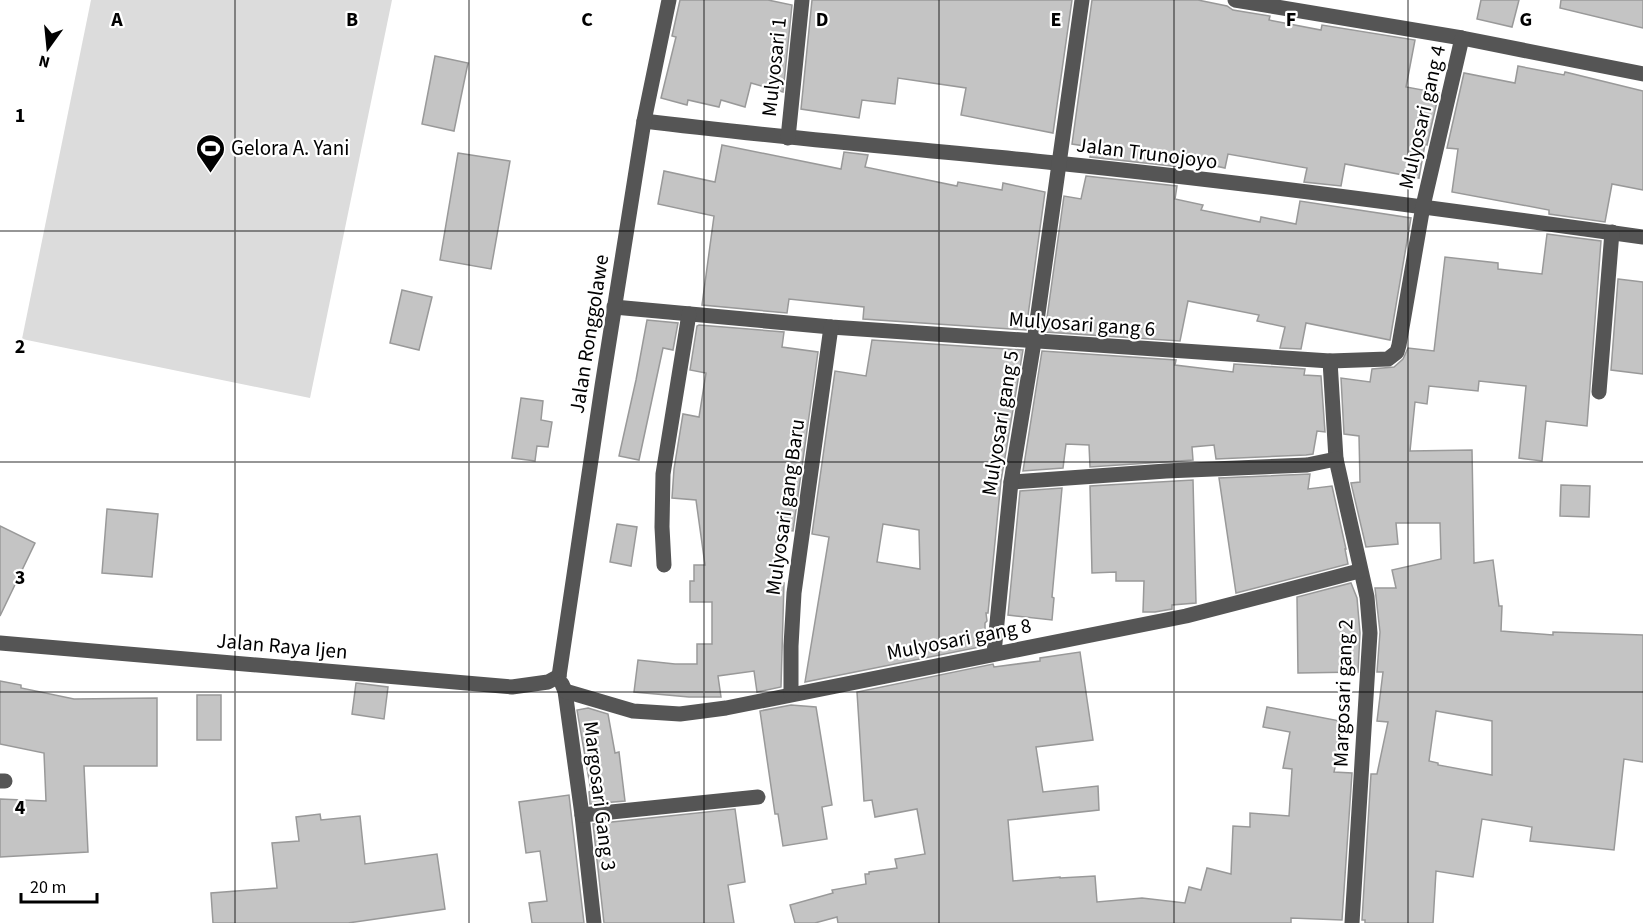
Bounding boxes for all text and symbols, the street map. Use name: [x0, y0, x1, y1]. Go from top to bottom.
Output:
text: A: [110, 6, 123, 34]
text: B: [346, 6, 358, 34]
text: C: [581, 6, 593, 34]
text: D: [816, 6, 828, 34]
text: E: [1051, 6, 1061, 34]
text: F: [1286, 6, 1296, 34]
text: G: [1520, 6, 1532, 34]
street label: Mulyosari 1: [754, 16, 794, 118]
north arrow: [18, 18, 78, 78]
street label: Mulyosari gang 4: [1391, 42, 1453, 192]
text: N: [36, 50, 52, 74]
text: 1: [15, 102, 25, 130]
street label: Jalan Trunojoyo: [1075, 129, 1219, 177]
sports icon: Gelora A. Yani: [194, 132, 226, 174]
place label: Gelora A. Yani: [231, 133, 349, 163]
street label: Jalan Ronggolawe: [562, 252, 616, 416]
street label: Mulyosari gang 6: [1008, 304, 1156, 344]
text: 2: [15, 333, 25, 361]
street label: Mulyosari gang 5: [974, 348, 1026, 498]
street label: Mulyosari gang Baru: [758, 417, 812, 597]
text: 3: [15, 564, 25, 592]
street label: Mulyosari gang 8: [884, 610, 1034, 668]
street label: Margosari gang 2: [1325, 618, 1361, 768]
street label: Jalan Raya Ijen: [215, 625, 349, 667]
street label: Margosari Gang 3: [576, 719, 624, 873]
text: 4: [15, 794, 26, 822]
scale bar: [21, 866, 98, 904]
text: 20 m: [30, 875, 66, 900]

